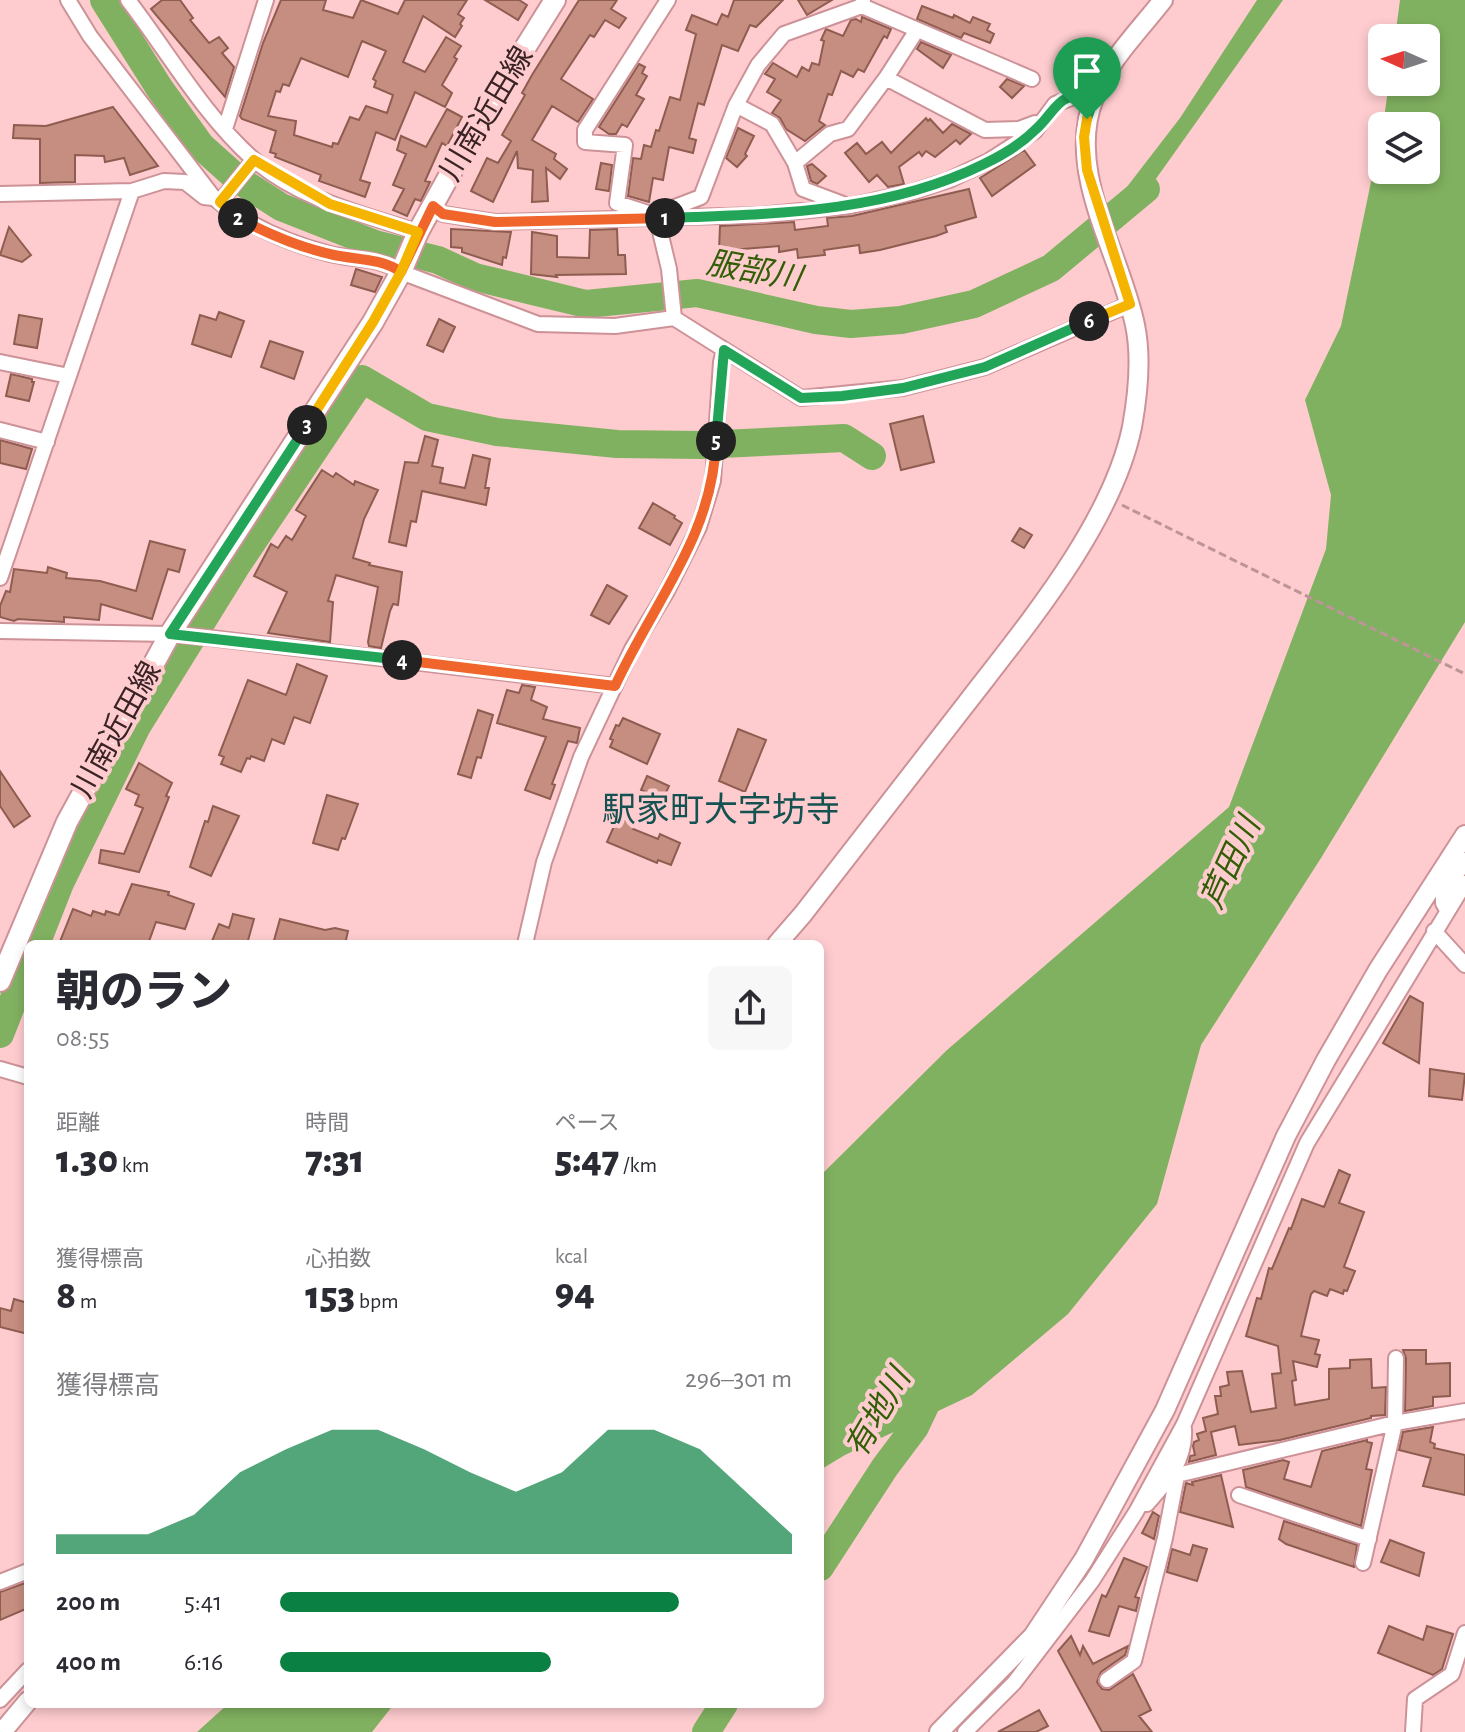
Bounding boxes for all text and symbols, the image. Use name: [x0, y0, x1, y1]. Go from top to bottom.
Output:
north arrow: [1368, 24, 1440, 96]
map controls: [1368, 24, 1440, 184]
pin: [1053, 37, 1121, 119]
street label: 川南近田線: [434, 41, 538, 186]
icon: arrive: [1065, 49, 1109, 93]
button: layers: [1368, 112, 1440, 184]
pin: 2: [218, 198, 258, 238]
pin: 1: [645, 198, 685, 238]
text: 2: [233, 207, 243, 229]
text: 1: [661, 207, 669, 229]
water label: 服部川: [704, 246, 807, 296]
pin: 6: [1069, 301, 1109, 341]
text: 6: [1084, 310, 1094, 332]
pin: 3: [287, 405, 327, 445]
text: 3: [302, 414, 312, 436]
pin: 5: [696, 421, 736, 461]
text: 5: [711, 430, 721, 452]
pin: 4: [382, 640, 422, 680]
text: 4: [396, 649, 408, 671]
street label: 川南近田線: [66, 656, 166, 803]
district label: 駅家町大字坊寺: [602, 792, 840, 828]
water label: 芦田川: [1195, 810, 1267, 913]
button: share: [708, 966, 792, 1050]
text: 朝のラン: [56, 971, 232, 1015]
text: 08:55: [56, 1025, 110, 1051]
text: 距離: [56, 1112, 100, 1134]
text: 時間: [305, 1112, 349, 1134]
text: ペース: [555, 1112, 620, 1134]
text: 1.30: [56, 1140, 118, 1180]
text: 7:31: [305, 1140, 364, 1180]
text: 5:47: [555, 1140, 619, 1180]
text: km: [118, 1154, 149, 1176]
text: /km: [619, 1154, 657, 1176]
text: kcal: [555, 1245, 588, 1267]
text: 獲得標高: [56, 1248, 144, 1270]
text: 心拍数: [305, 1248, 371, 1270]
text: 94: [555, 1273, 595, 1313]
text: 8: [56, 1276, 76, 1316]
text: 153: [305, 1276, 355, 1316]
text: m: [76, 1290, 97, 1312]
text: bpm: [355, 1290, 399, 1312]
water label: 有地川: [839, 1360, 917, 1463]
text: 296–301 m: [685, 1366, 792, 1392]
text: 獲得標高: [56, 1373, 160, 1399]
text: 200 m: [56, 1589, 120, 1615]
text: 5:41: [184, 1589, 222, 1615]
text: 400 m: [56, 1649, 121, 1675]
text: 6:16: [184, 1649, 223, 1675]

